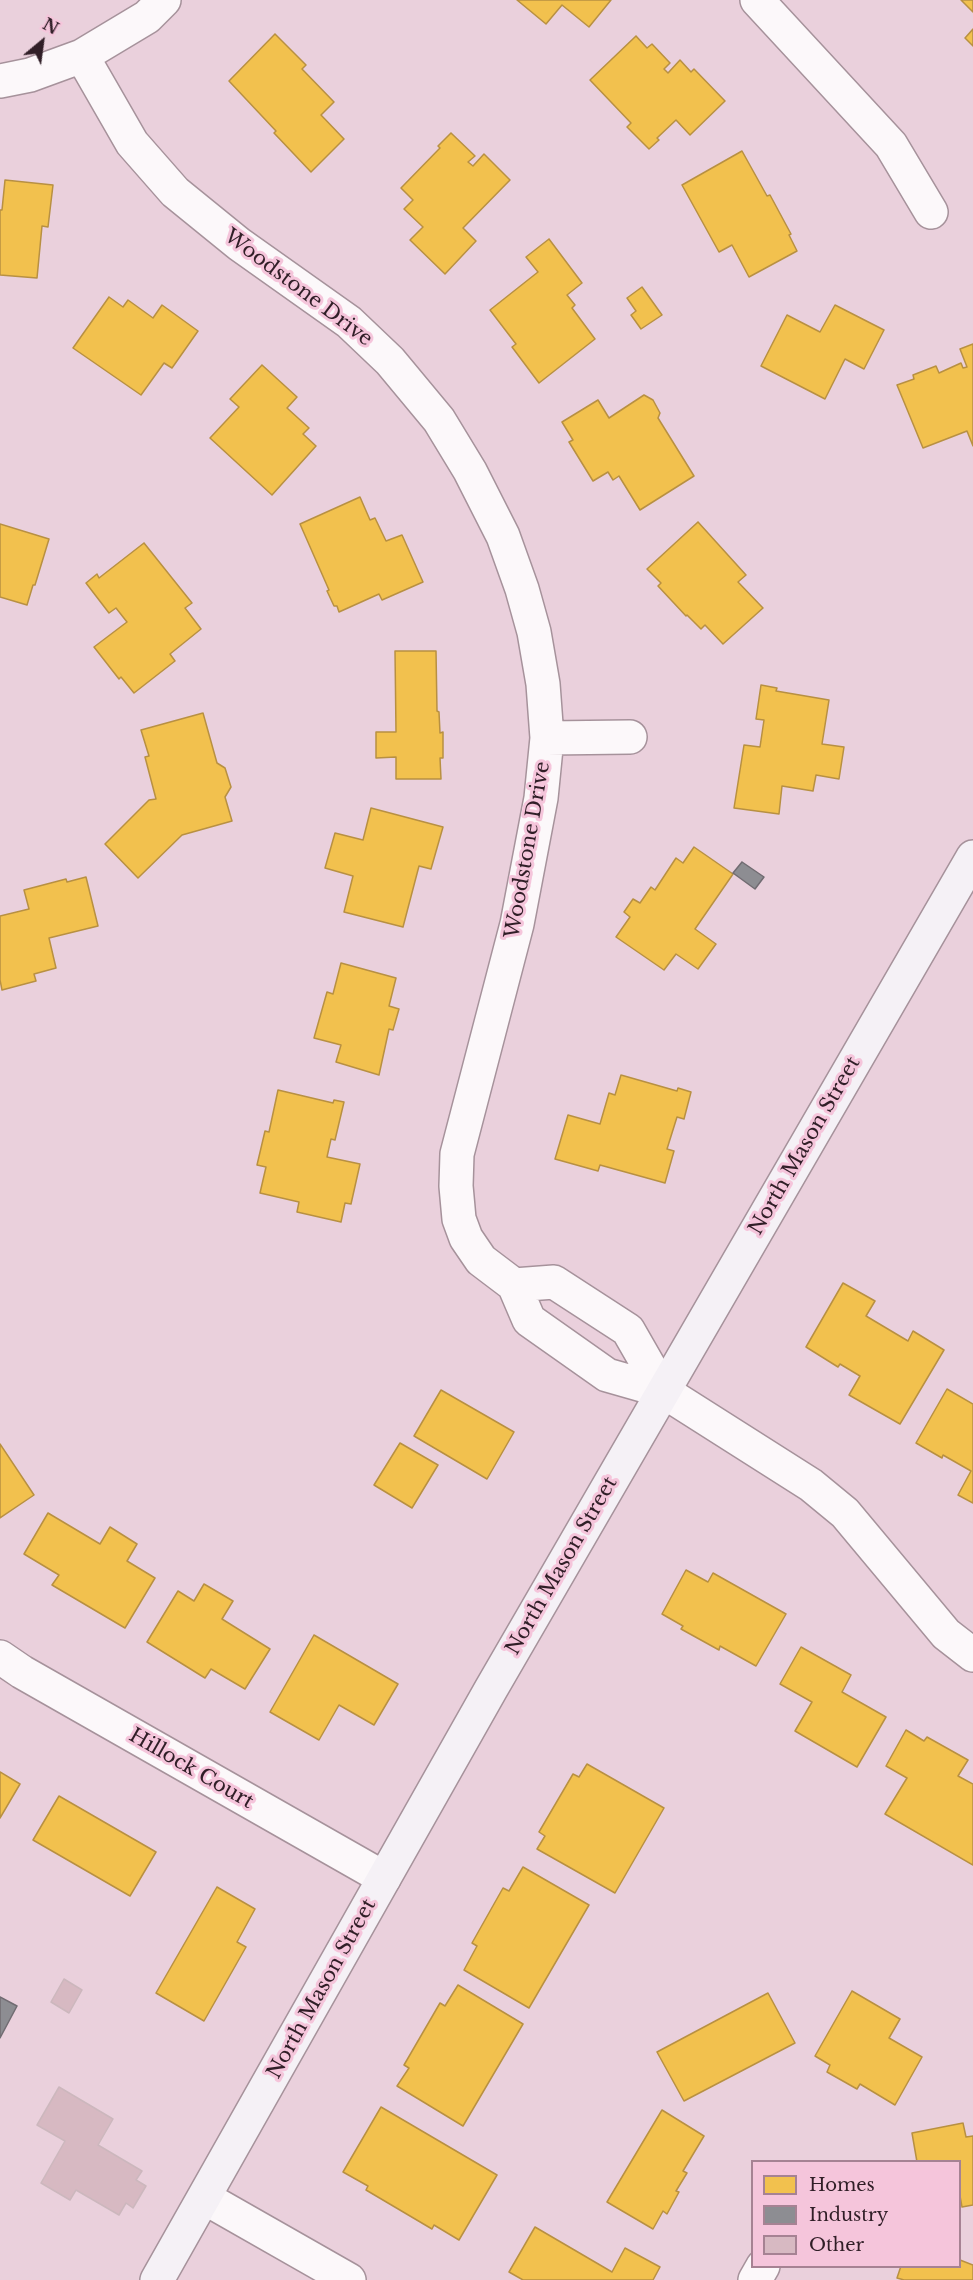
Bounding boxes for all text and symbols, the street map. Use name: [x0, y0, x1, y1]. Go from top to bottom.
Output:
north arrow: [12, 12, 72, 72]
text: N: [39, 14, 62, 39]
street label: Woodstone Drive: [219, 224, 377, 352]
street label: Woodstone Drive: [501, 760, 555, 940]
street label: North Mason Street: [744, 1053, 866, 1239]
street label: North Mason Street: [501, 1473, 623, 1659]
street label: Hillock Court: [124, 1724, 258, 1814]
street label: North Mason Street: [263, 1895, 381, 2083]
legend: [751, 2160, 961, 2268]
text: Homes: [809, 2174, 875, 2196]
text: Industry: [809, 2204, 888, 2226]
text: Other: [809, 2234, 864, 2256]

